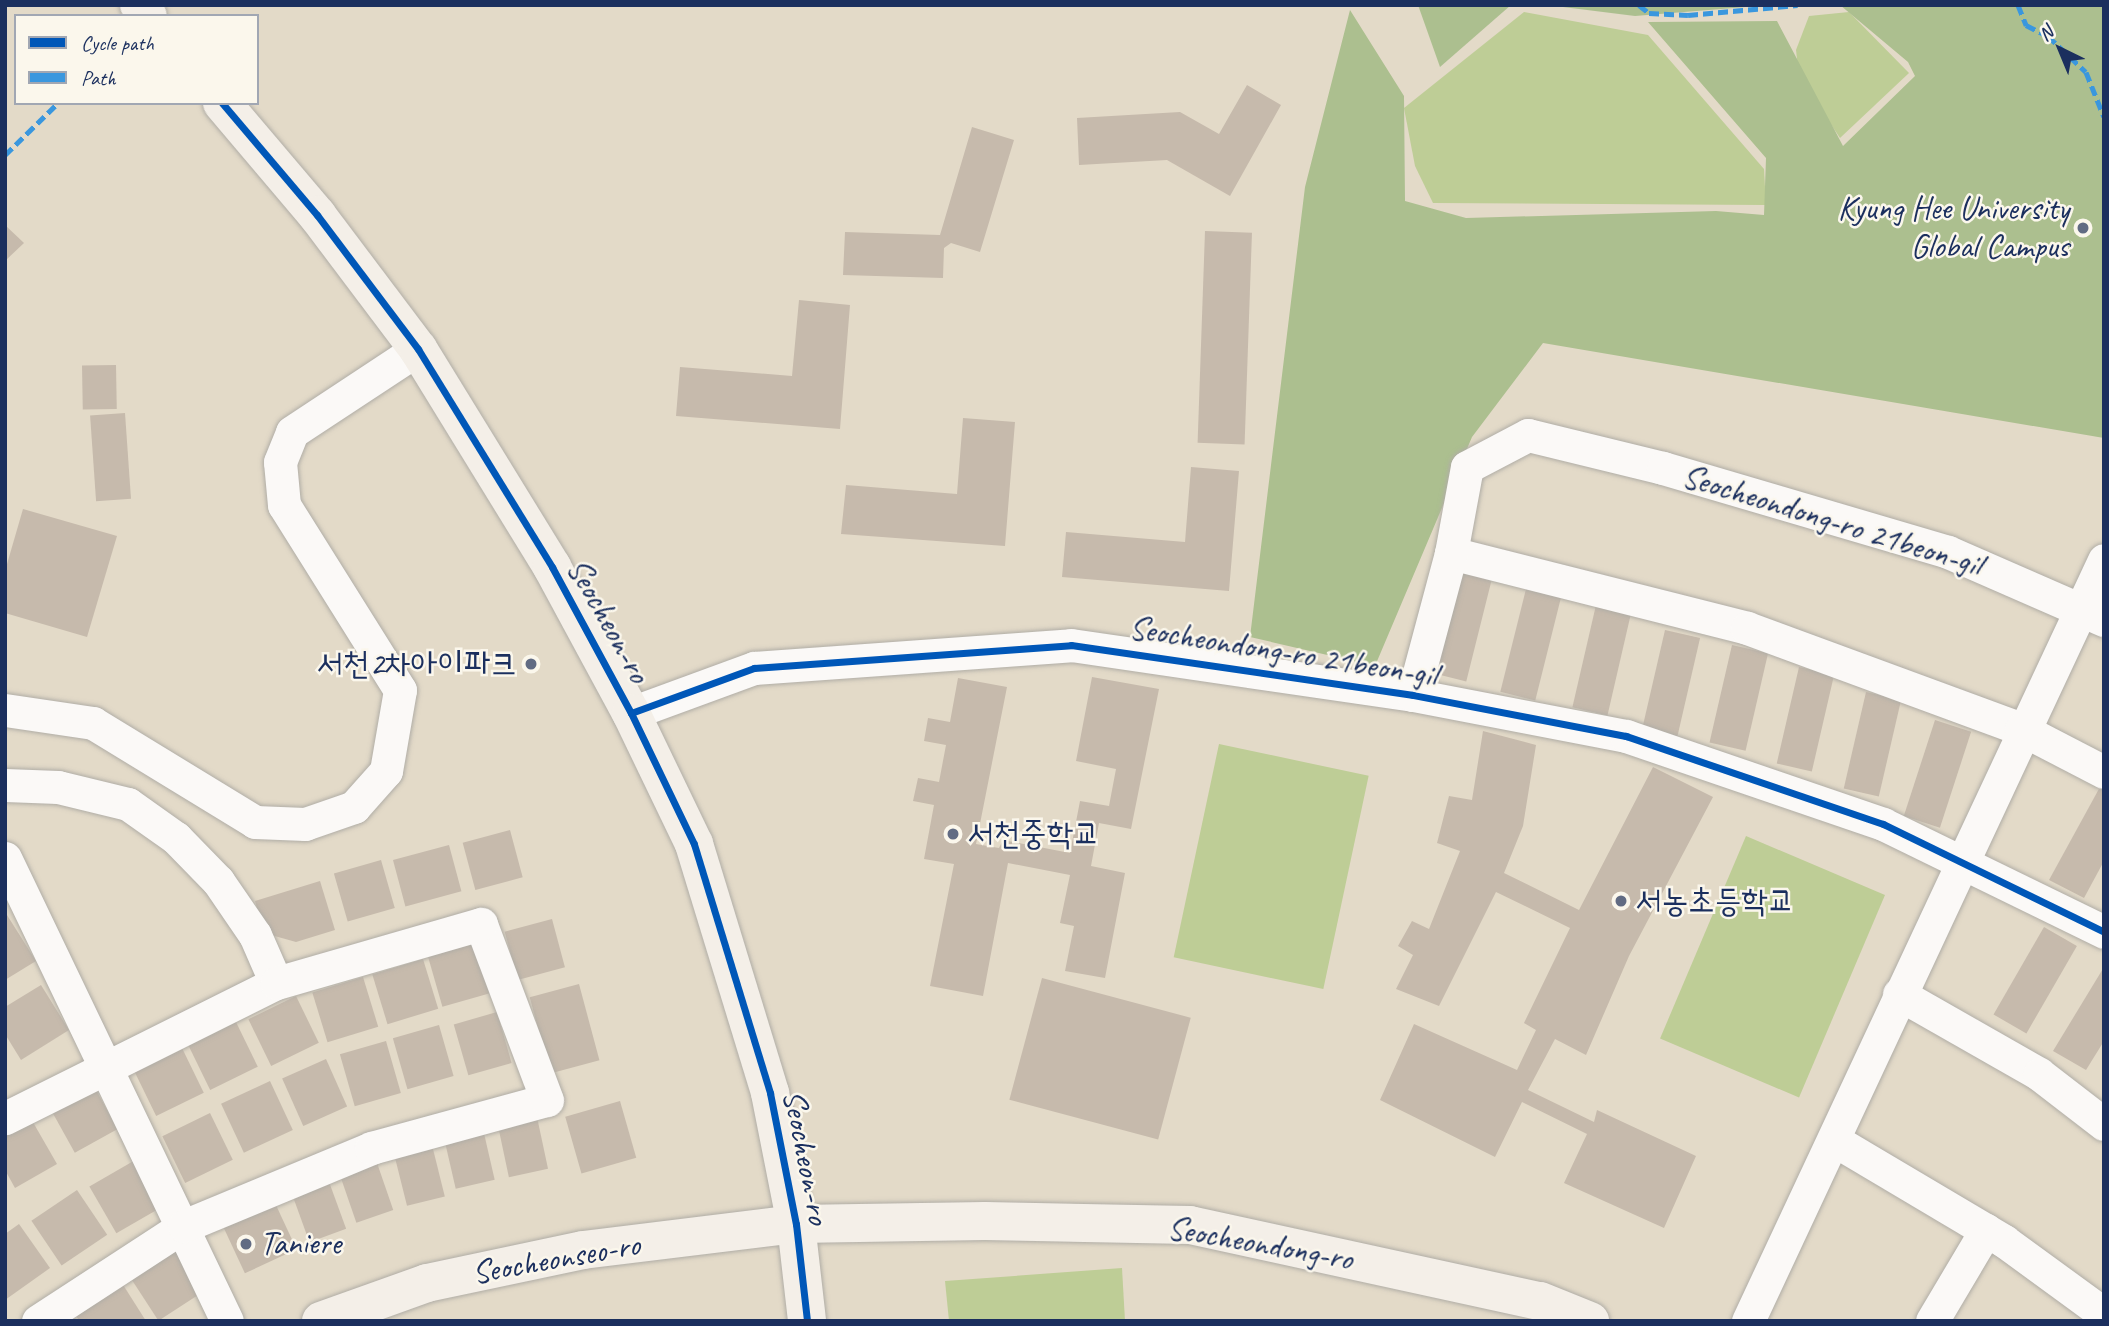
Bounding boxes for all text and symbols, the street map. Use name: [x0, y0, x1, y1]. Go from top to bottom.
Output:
legend: [14, 14, 259, 105]
north arrow: [2025, 14, 2095, 84]
text: N: [2033, 21, 2058, 46]
text: Cycle path: [81, 30, 154, 56]
text: Path: [81, 65, 116, 91]
place label: Kyung Hee University Global Campus: [1838, 189, 2069, 267]
marker: Kyung Hee University Global Campus: [2075, 220, 2091, 236]
street label: Seocheondong-ro 21beon-gil: [1678, 457, 1986, 585]
street label: Seocheon-ro: [558, 552, 658, 690]
street label: Seocheondong-ro 21beon-gil: [1126, 608, 1440, 696]
place label: 서천2차아이파크: [316, 644, 517, 684]
marker: 서천2차아이파크: [523, 656, 539, 672]
place label: 서천중학교: [967, 814, 1100, 854]
marker: 서천중학교: [945, 826, 961, 842]
place label: 서농초등학교: [1635, 881, 1794, 921]
marker: 서농초등학교: [1613, 893, 1629, 909]
street label: Seocheon-ro: [774, 1086, 838, 1228]
street label: Seocheondong-ro: [1164, 1208, 1356, 1280]
place label: Taniere: [260, 1224, 341, 1264]
street label: Seocheonseo-ro: [469, 1225, 643, 1293]
marker: Taniere: [238, 1236, 254, 1252]

